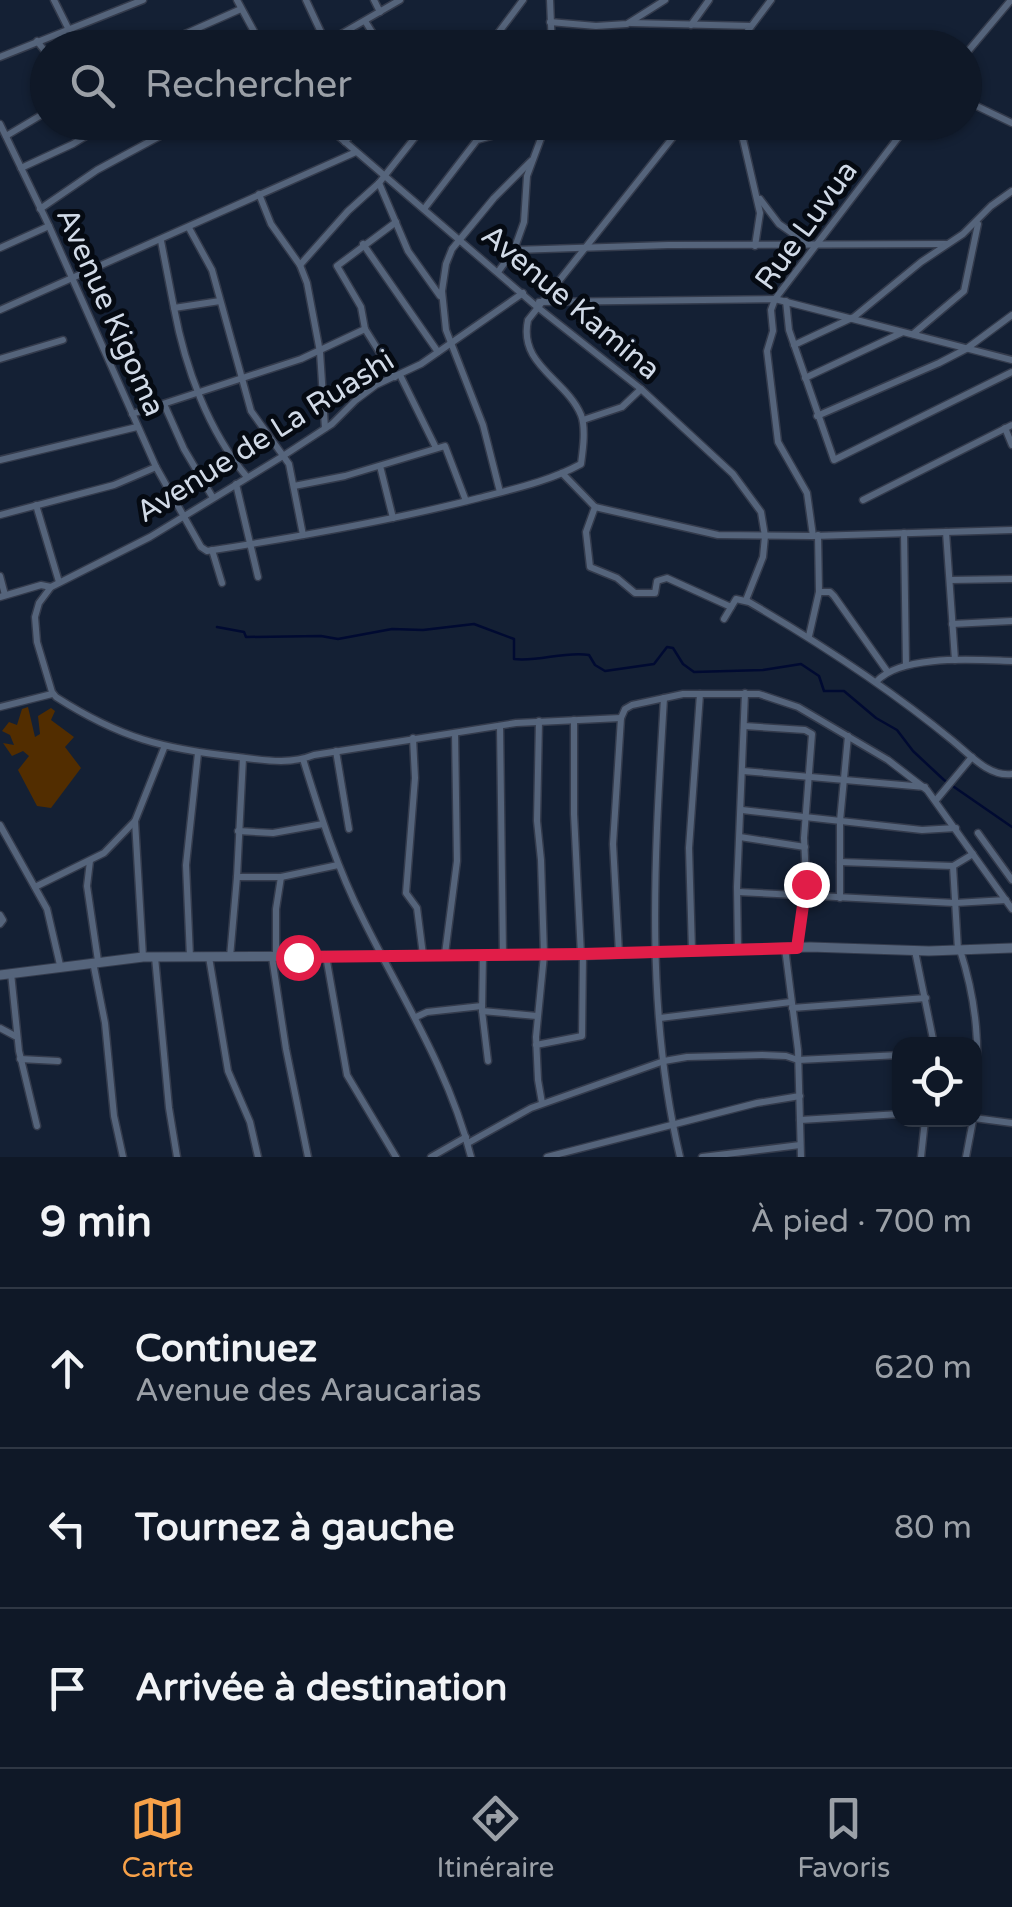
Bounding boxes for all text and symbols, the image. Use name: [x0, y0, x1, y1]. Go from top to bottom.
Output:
search box: [30, 30, 982, 140]
icon: search: [65, 58, 120, 113]
text: Rechercher: [145, 62, 352, 108]
street label: Rue Luvua: [747, 153, 866, 297]
street label: Avenue Kigoma: [48, 202, 173, 422]
street label: Avenue Kamina: [474, 217, 668, 388]
street label: Avenue de La Ruashi: [129, 342, 401, 531]
route end: [784, 862, 830, 908]
route start: [276, 935, 322, 981]
map controls: [892, 1037, 982, 1127]
button: locate: [892, 1037, 982, 1127]
text: 9 min: [40, 1197, 152, 1248]
text: À pied · 700 m: [750, 1203, 972, 1241]
text: Continuez: [135, 1326, 317, 1372]
icon: ahead: [40, 1341, 95, 1396]
text: 620 m: [874, 1349, 972, 1387]
text: Avenue des Araucarias: [135, 1372, 482, 1410]
icon: left: [40, 1501, 95, 1556]
text: Tournez à gauche: [135, 1505, 454, 1551]
text: 80 m: [894, 1509, 972, 1547]
icon: arrive: [40, 1661, 95, 1716]
text: Arrivée à destination: [135, 1665, 508, 1711]
tab: Carte: [121, 1791, 194, 1885]
tab: Itinéraire: [437, 1791, 554, 1885]
tab: Favoris: [797, 1791, 891, 1885]

